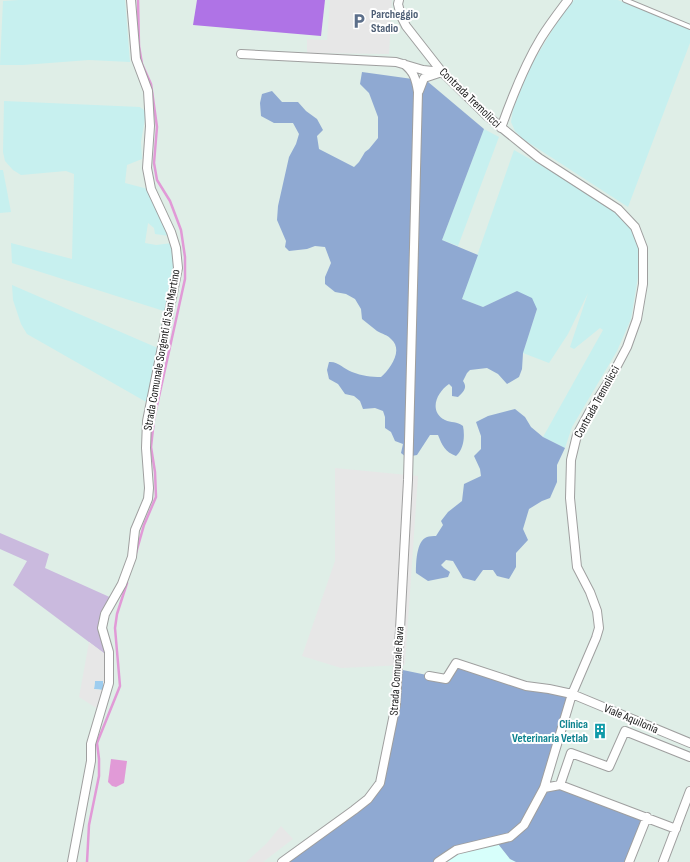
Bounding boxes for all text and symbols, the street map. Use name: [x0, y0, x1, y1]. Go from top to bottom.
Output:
place label: Parcheggio Stadio: [371, 7, 418, 36]
parking icon: Parcheggio Stadio: [350, 12, 368, 30]
street label: Contrada Tremolicci: [436, 65, 504, 131]
street label: Strada Comunale Sorgenti di San Martino: [140, 268, 184, 432]
street label: Contrada Tremolicci: [571, 363, 623, 441]
street label: Strada Comunale Rava: [386, 626, 408, 716]
street label: Viale Aquilonia: [601, 701, 661, 737]
place label: Clinica Veterinaria Vetlab: [512, 717, 588, 746]
building icon: Clinica Veterinaria Vetlab: [591, 722, 609, 740]

